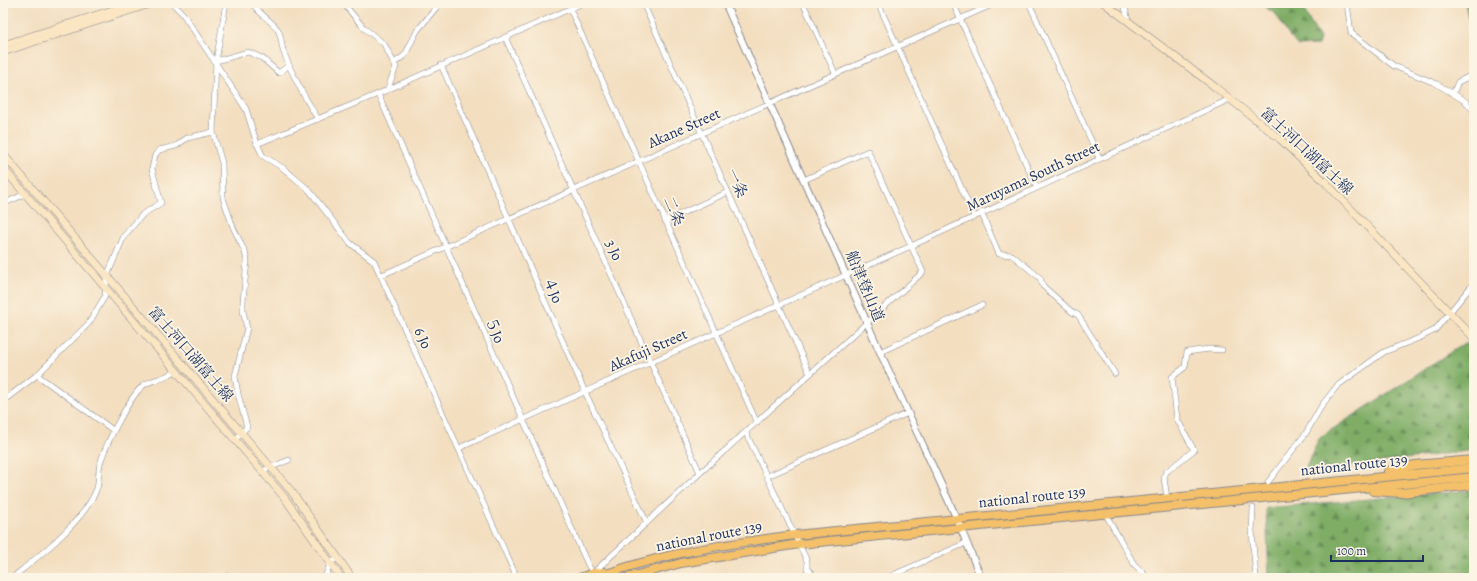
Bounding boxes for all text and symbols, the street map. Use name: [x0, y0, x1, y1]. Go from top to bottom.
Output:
street label: Akane Street: [644, 103, 723, 153]
street label: 富士河口湖富士線: [1256, 103, 1358, 199]
street label: Maruyama South Street: [963, 136, 1103, 216]
street label: 一条: [722, 165, 752, 201]
street label: 二条: [659, 193, 689, 229]
street label: 3 Jo: [601, 236, 627, 264]
street label: 船津登山道: [841, 248, 889, 324]
street label: ４Jo: [538, 274, 568, 306]
street label: 富士河口湖富士線: [144, 302, 238, 406]
street label: ５Jo: [480, 314, 510, 346]
street label: 6 Jo: [409, 324, 437, 352]
street label: Akafuji Street: [605, 324, 690, 377]
street label: national route 139: [1299, 449, 1409, 481]
street label: national route 139: [977, 481, 1087, 513]
street label: national route 139: [654, 516, 764, 556]
scale bar: [1331, 537, 1423, 563]
text: 100 m: [1337, 543, 1366, 559]

